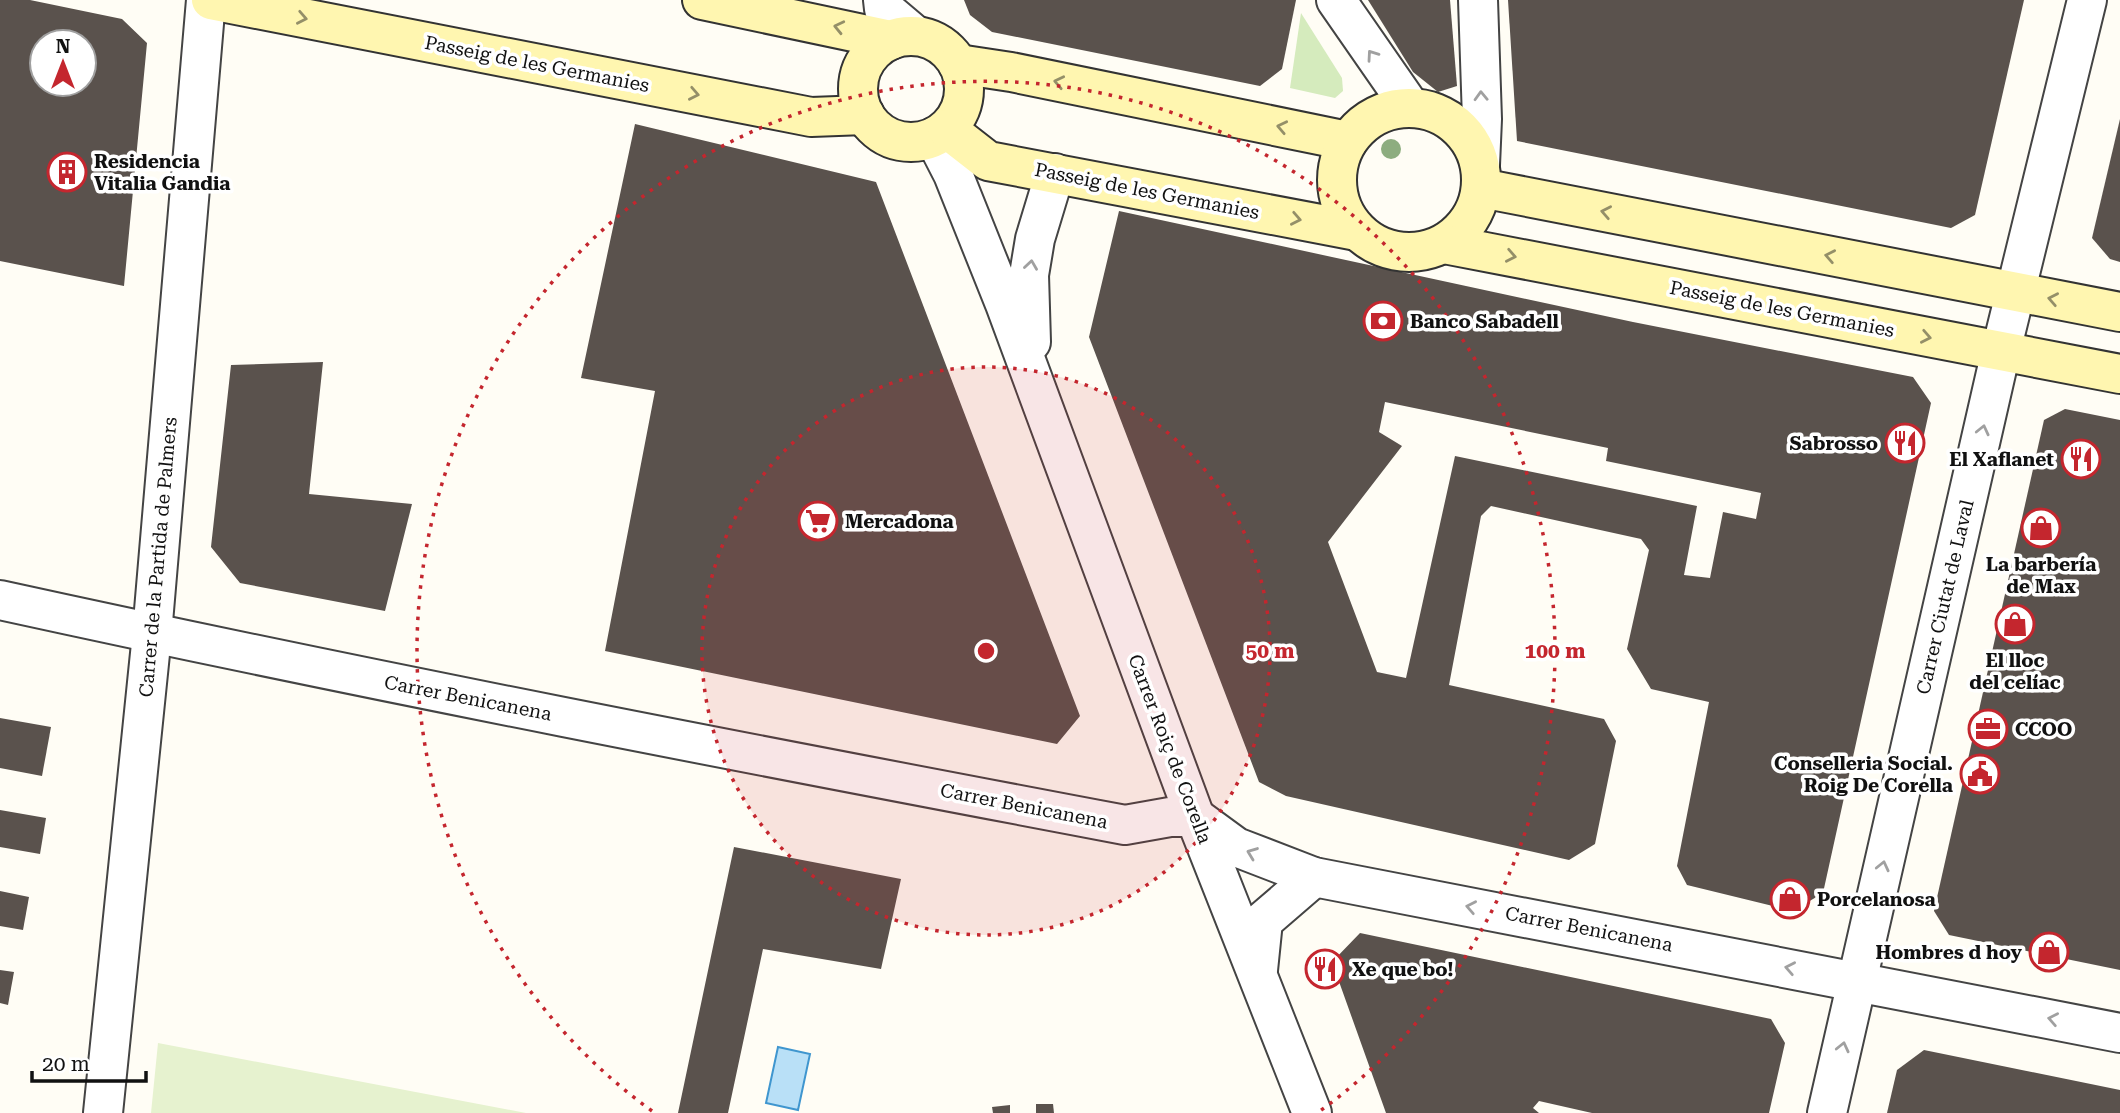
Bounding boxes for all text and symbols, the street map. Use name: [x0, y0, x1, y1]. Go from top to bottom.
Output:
one-way arrow: [296, 9, 308, 24]
one-way arrow: [833, 21, 845, 35]
north arrow: [28, 28, 98, 98]
street label: Passeig de les Germanies: [423, 31, 651, 97]
text: N: [56, 35, 71, 58]
one-way arrow: [1368, 50, 1380, 63]
one-way arrow: [1053, 75, 1065, 90]
one-way arrow: [688, 86, 700, 101]
one-way arrow: [1473, 91, 1488, 102]
one-way arrow: [1276, 120, 1288, 135]
place label: Residencia Vitalia Gandia: [94, 150, 230, 195]
building icon: Residencia Vitalia Gandia: [46, 151, 88, 193]
street label: Passeig de les Germanies: [1033, 158, 1261, 224]
one-way arrow: [1600, 206, 1612, 221]
one-way arrow: [1290, 211, 1302, 226]
one-way arrow: [1505, 248, 1517, 263]
one-way arrow: [1824, 249, 1836, 264]
one-way arrow: [1023, 260, 1038, 271]
street label: Passeig de les Germanies: [1668, 276, 1896, 342]
one-way arrow: [2047, 292, 2059, 307]
bank icon: Banco Sabadell: [1362, 300, 1404, 342]
place label: Banco Sabadell: [1410, 310, 1559, 333]
one-way arrow: [1920, 328, 1932, 343]
street label: Carrer de la Partida de Palmers: [134, 416, 182, 698]
restaurant icon: Sabrosso: [1884, 422, 1926, 464]
one-way arrow: [1975, 424, 1990, 436]
place label: Sabrosso: [1789, 432, 1878, 455]
restaurant icon: El Xaflanet: [2060, 438, 2102, 480]
place label: El Xaflanet: [1949, 448, 2054, 471]
street label: Carrer Ciutat de Laval: [1911, 497, 1979, 697]
supermarket icon: Mercadona: [797, 500, 839, 542]
shop icon: La barbería de Max: [2020, 507, 2062, 549]
place label: Mercadona: [845, 510, 954, 533]
place label: La barbería de Max: [1986, 553, 2096, 598]
shop icon: El lloc del celíac: [1994, 603, 2036, 645]
centre of rings: [974, 639, 998, 663]
text: 50 m: [1245, 639, 1295, 663]
text: 100 m: [1525, 639, 1585, 663]
place label: El lloc del celíac: [1969, 649, 2061, 694]
street label: Carrer Roiç de Corella: [1123, 651, 1217, 848]
street label: Carrer Benicanena: [382, 670, 554, 726]
office icon: CCOO: [1967, 708, 2009, 750]
place label: CCOO: [2015, 718, 2072, 741]
place label: Conselleria Social. Roig De Corella: [1774, 752, 1953, 797]
public building icon: Conselleria Social. Roig De Corella: [1959, 753, 2001, 795]
street label: Carrer Benicanena: [938, 778, 1110, 834]
one-way arrow: [1246, 847, 1258, 861]
one-way arrow: [1875, 860, 1890, 872]
shop icon: Porcelanosa: [1769, 878, 1811, 920]
place label: Porcelanosa: [1817, 888, 1936, 911]
one-way arrow: [1465, 900, 1477, 915]
street label: Carrer Benicanena: [1503, 901, 1675, 957]
shop icon: Hombres d hoy: [2028, 931, 2070, 973]
place label: Hombres d hoy: [1876, 941, 2023, 964]
restaurant icon: Xe que bo!: [1304, 948, 1346, 990]
place label: Xe que bo!: [1352, 958, 1453, 981]
one-way arrow: [1784, 961, 1796, 976]
one-way arrow: [2047, 1013, 2059, 1028]
scale bar: [32, 1040, 145, 1084]
one-way arrow: [1834, 1041, 1849, 1053]
text: 20 m: [42, 1052, 90, 1076]

